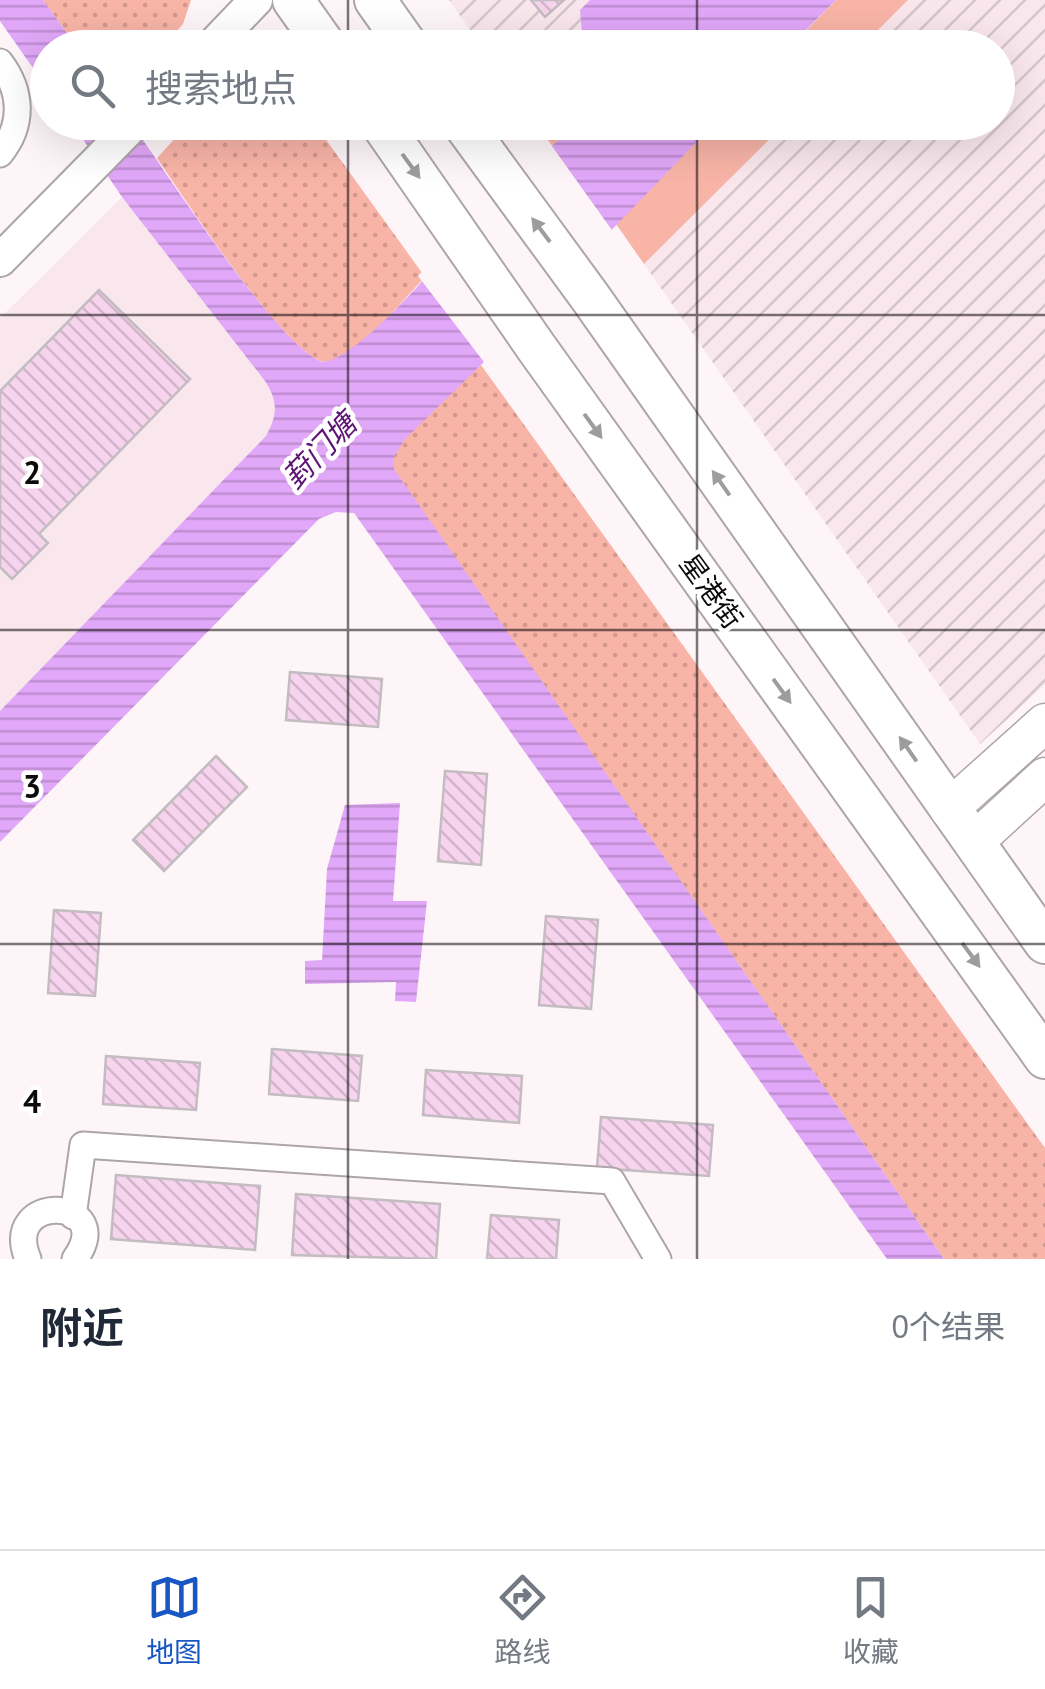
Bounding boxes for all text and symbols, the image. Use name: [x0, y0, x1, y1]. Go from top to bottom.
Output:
search box: [30, 30, 1015, 140]
icon: search: [65, 58, 120, 113]
text: 搜索地点: [145, 63, 297, 112]
one-way arrow: [401, 153, 421, 180]
one-way arrow: [532, 217, 551, 243]
water label: 葑门塘: [274, 400, 368, 496]
one-way arrow: [582, 413, 602, 440]
text: 2: [23, 451, 41, 493]
one-way arrow: [712, 470, 731, 496]
street label: 星港街: [672, 546, 751, 636]
one-way arrow: [772, 677, 791, 704]
one-way arrow: [899, 736, 918, 762]
text: 3: [23, 765, 41, 807]
one-way arrow: [961, 942, 980, 968]
text: 4: [23, 1080, 41, 1122]
text: 附近: [40, 1300, 124, 1355]
text: 0个结果: [892, 1305, 1005, 1347]
tab: 地图: [146, 1570, 202, 1670]
tab: 路线: [494, 1570, 551, 1670]
tab: 收藏: [843, 1570, 899, 1670]

